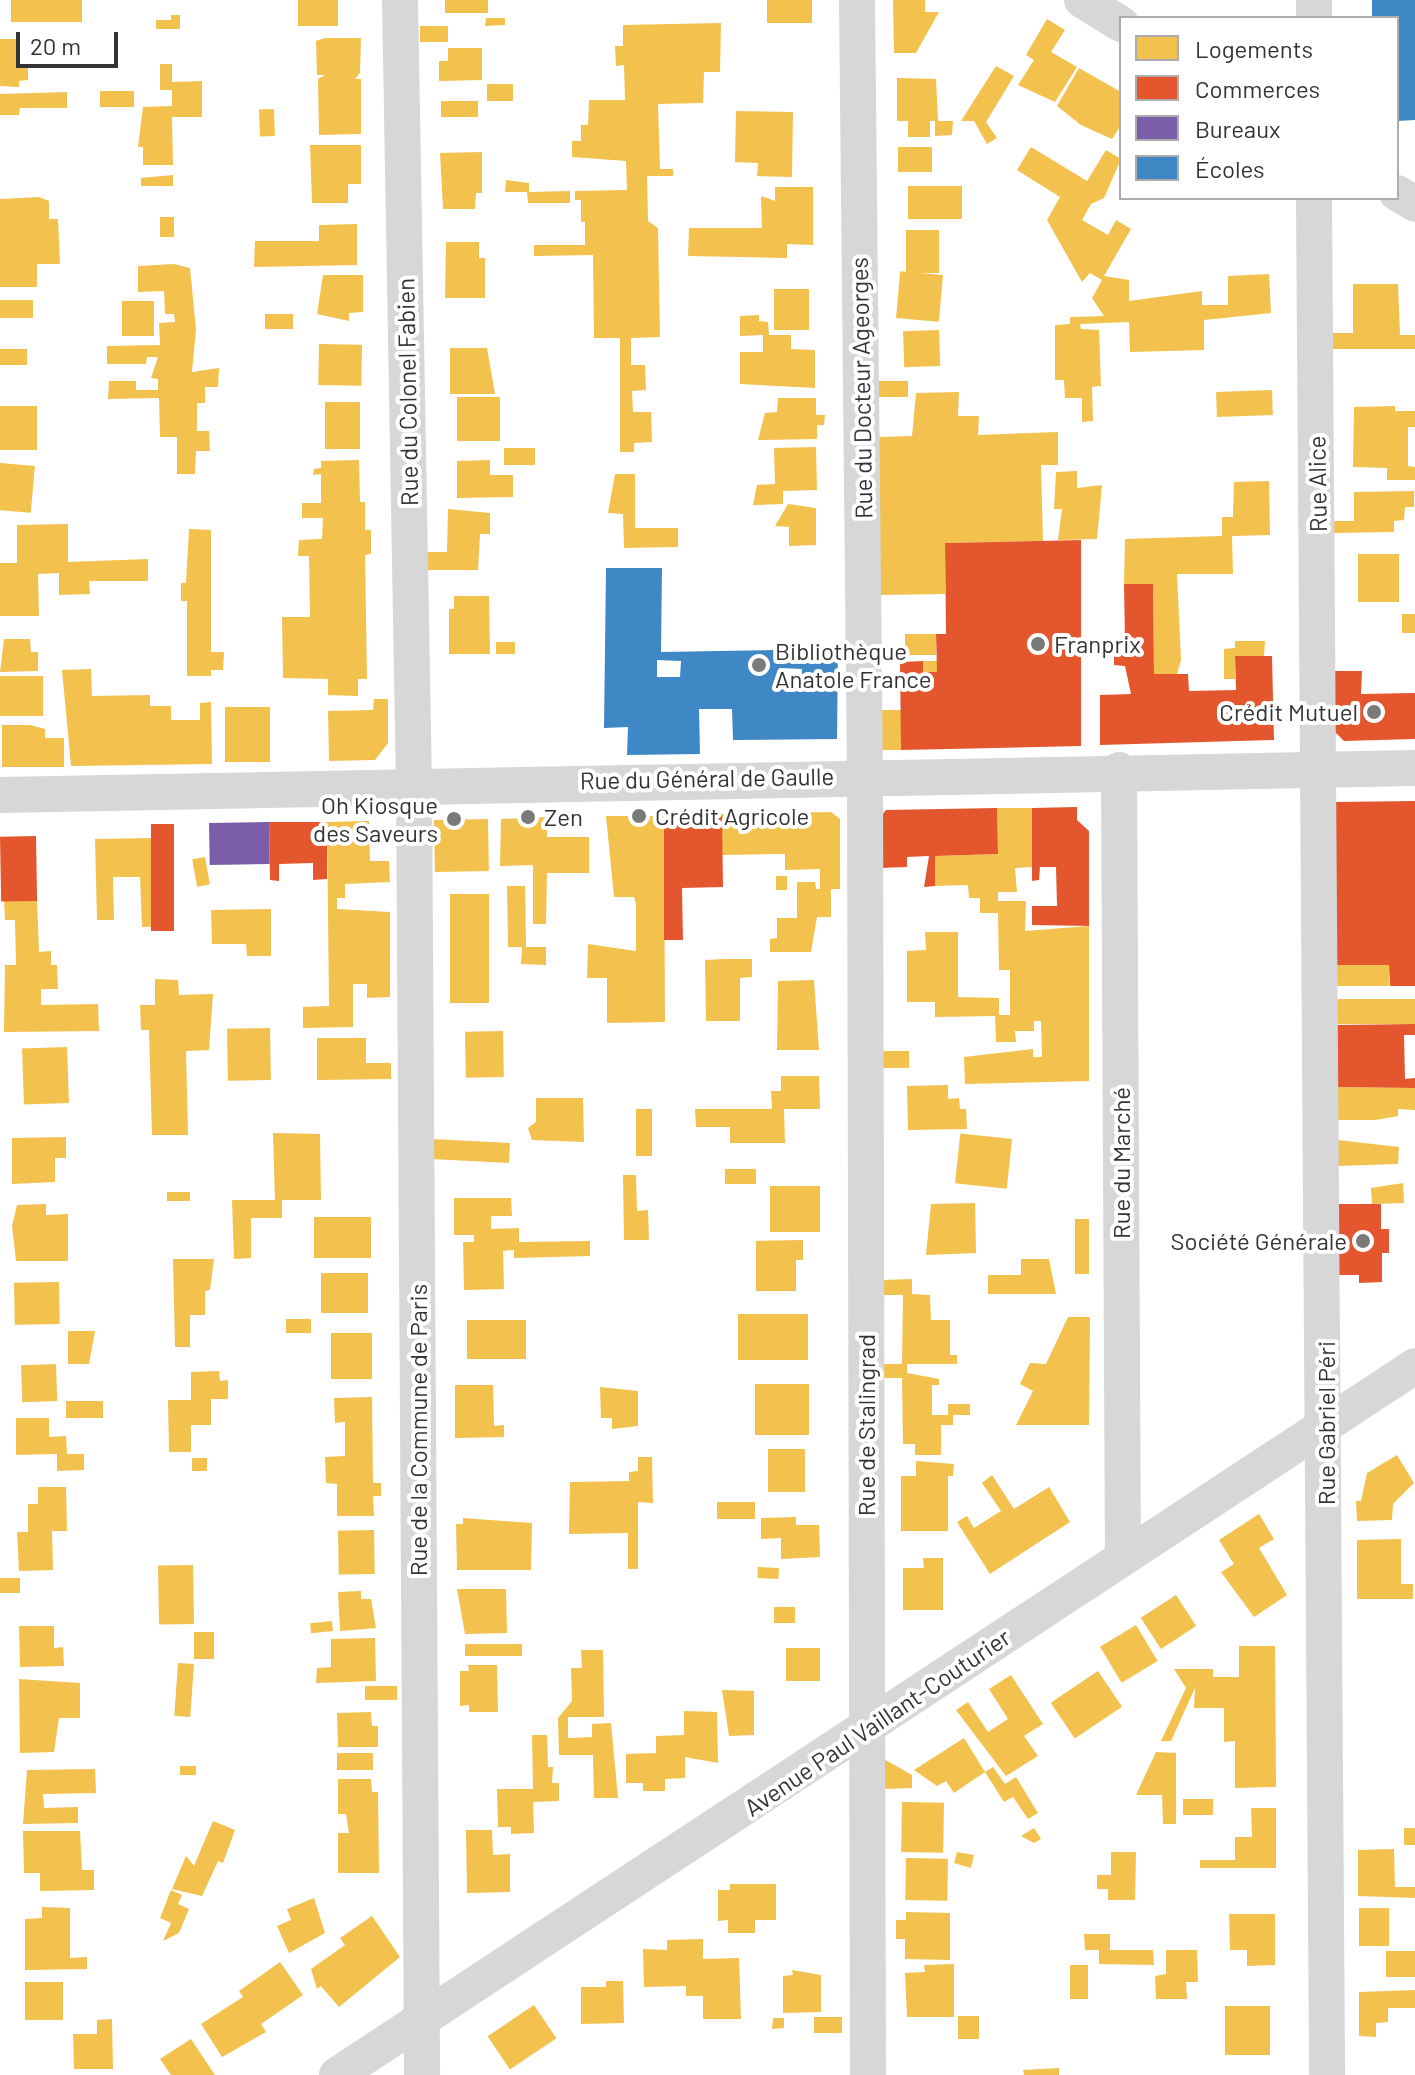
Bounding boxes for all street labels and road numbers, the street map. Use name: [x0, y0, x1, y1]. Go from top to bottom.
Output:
street label: Rue du Docteur Ageorges: [844, 257, 878, 519]
street label: Rue du Colonel Fabien: [391, 278, 423, 506]
street label: Rue Alice: [1302, 435, 1332, 533]
street label: Rue du Général de Gaulle: [580, 761, 834, 795]
street label: Rue du Marché: [1107, 1087, 1135, 1239]
street label: Rue de la Commune de Paris: [404, 1284, 432, 1576]
street label: Rue de Stalingrad: [852, 1334, 880, 1516]
street label: Rue Gabriel Péri: [1312, 1341, 1340, 1505]
street label: Avenue Paul Vaillant-Couturier: [739, 1622, 1015, 1822]

